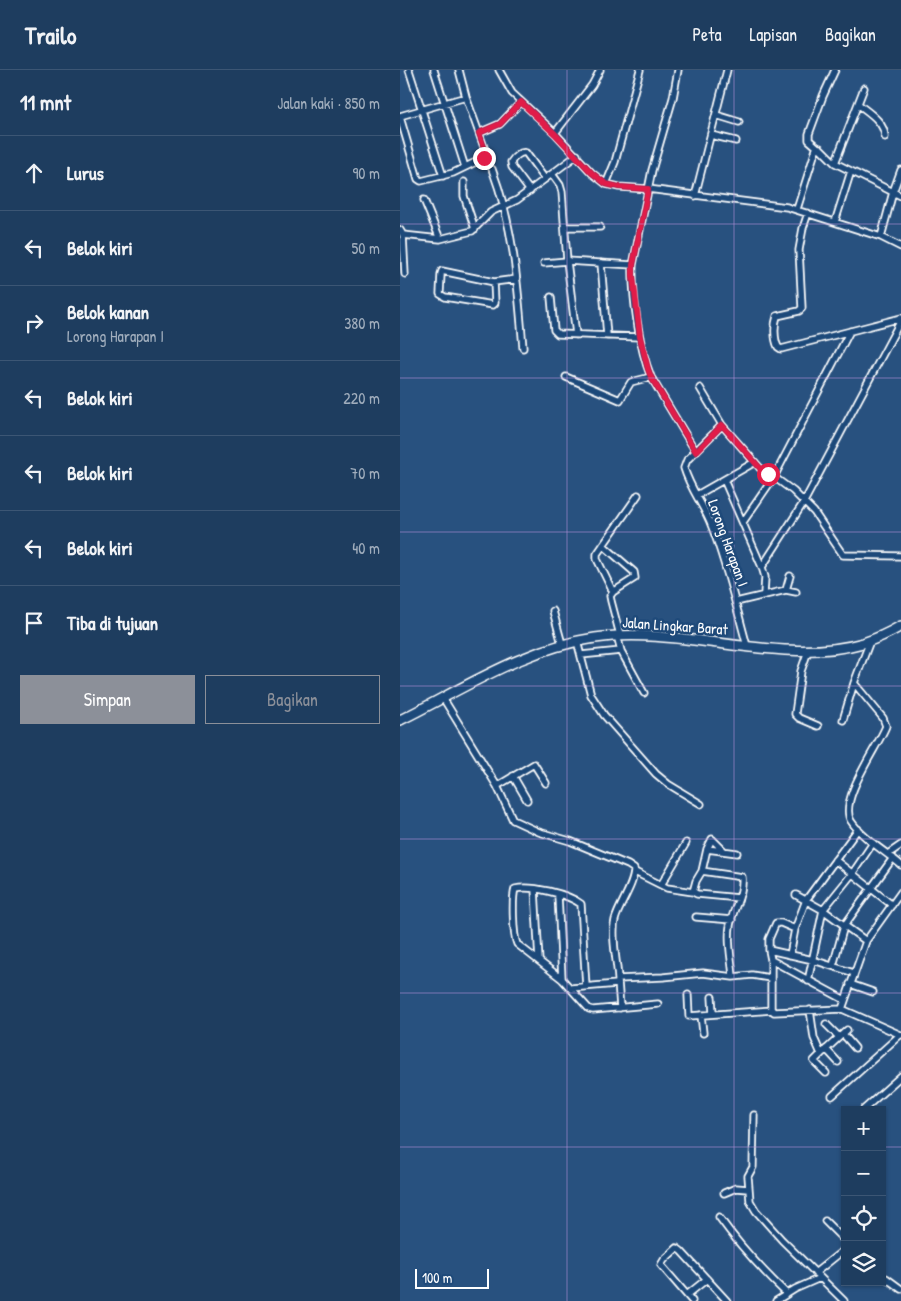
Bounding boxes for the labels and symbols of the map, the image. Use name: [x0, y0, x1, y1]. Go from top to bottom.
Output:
route end: [473, 147, 496, 170]
route start: [757, 463, 780, 486]
street label: Lorong Harapan I: [703, 496, 754, 589]
street label: Jalan Lingkar Barat: [622, 611, 729, 640]
scale bar: [415, 1266, 489, 1289]

